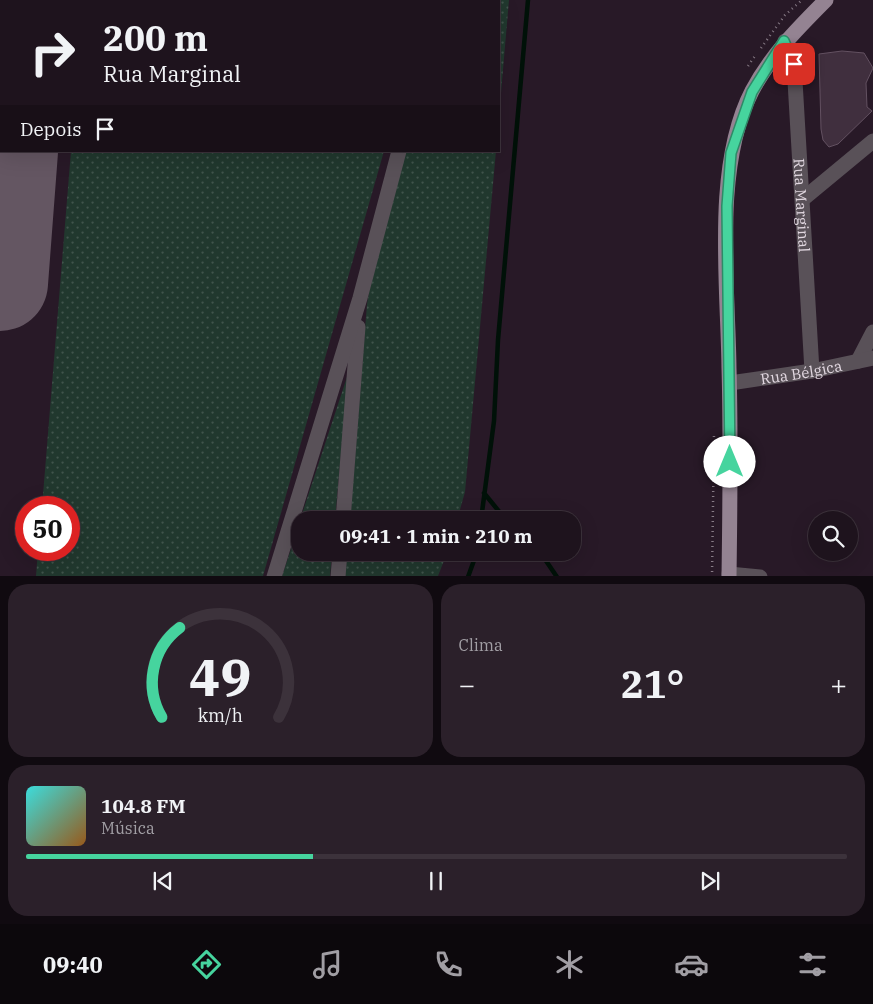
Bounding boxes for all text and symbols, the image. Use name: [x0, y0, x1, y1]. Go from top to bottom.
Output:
text: 200 m: [103, 15, 208, 61]
icon: right: [20, 20, 85, 85]
pin: [773, 43, 815, 85]
icon: arrive: [780, 50, 808, 78]
text: Rua Marginal: [103, 59, 241, 88]
icon: arrive: [91, 115, 119, 143]
text: Depois: [20, 117, 81, 141]
street label: Rua Marginal: [790, 157, 815, 253]
street label: Rua Bélgica: [759, 355, 844, 388]
position arrow: [703, 435, 755, 487]
speed limit sign: 50: [15, 496, 80, 561]
map controls: [808, 511, 858, 561]
button: search: [808, 511, 858, 561]
text: 09:41 · 1 min · 210 m: [340, 524, 532, 548]
text: Clima: [459, 635, 503, 655]
text: 49: [189, 643, 251, 710]
text: 21°: [621, 659, 684, 708]
text: −: [459, 666, 475, 703]
text: +: [830, 666, 847, 703]
text: km/h: [198, 704, 243, 727]
text: 104.8 FM: [101, 794, 186, 818]
text: Música: [101, 818, 155, 838]
icon: previous: [149, 867, 177, 895]
icon: pause: [422, 867, 450, 895]
icon: next: [696, 867, 724, 895]
icon: directions: [189, 947, 224, 982]
icon: music: [310, 947, 345, 982]
icon: phone: [431, 947, 466, 982]
icon: climate: [552, 947, 587, 982]
icon: car: [674, 947, 709, 982]
icon: filters: [795, 947, 830, 982]
text: 09:40: [43, 950, 103, 979]

